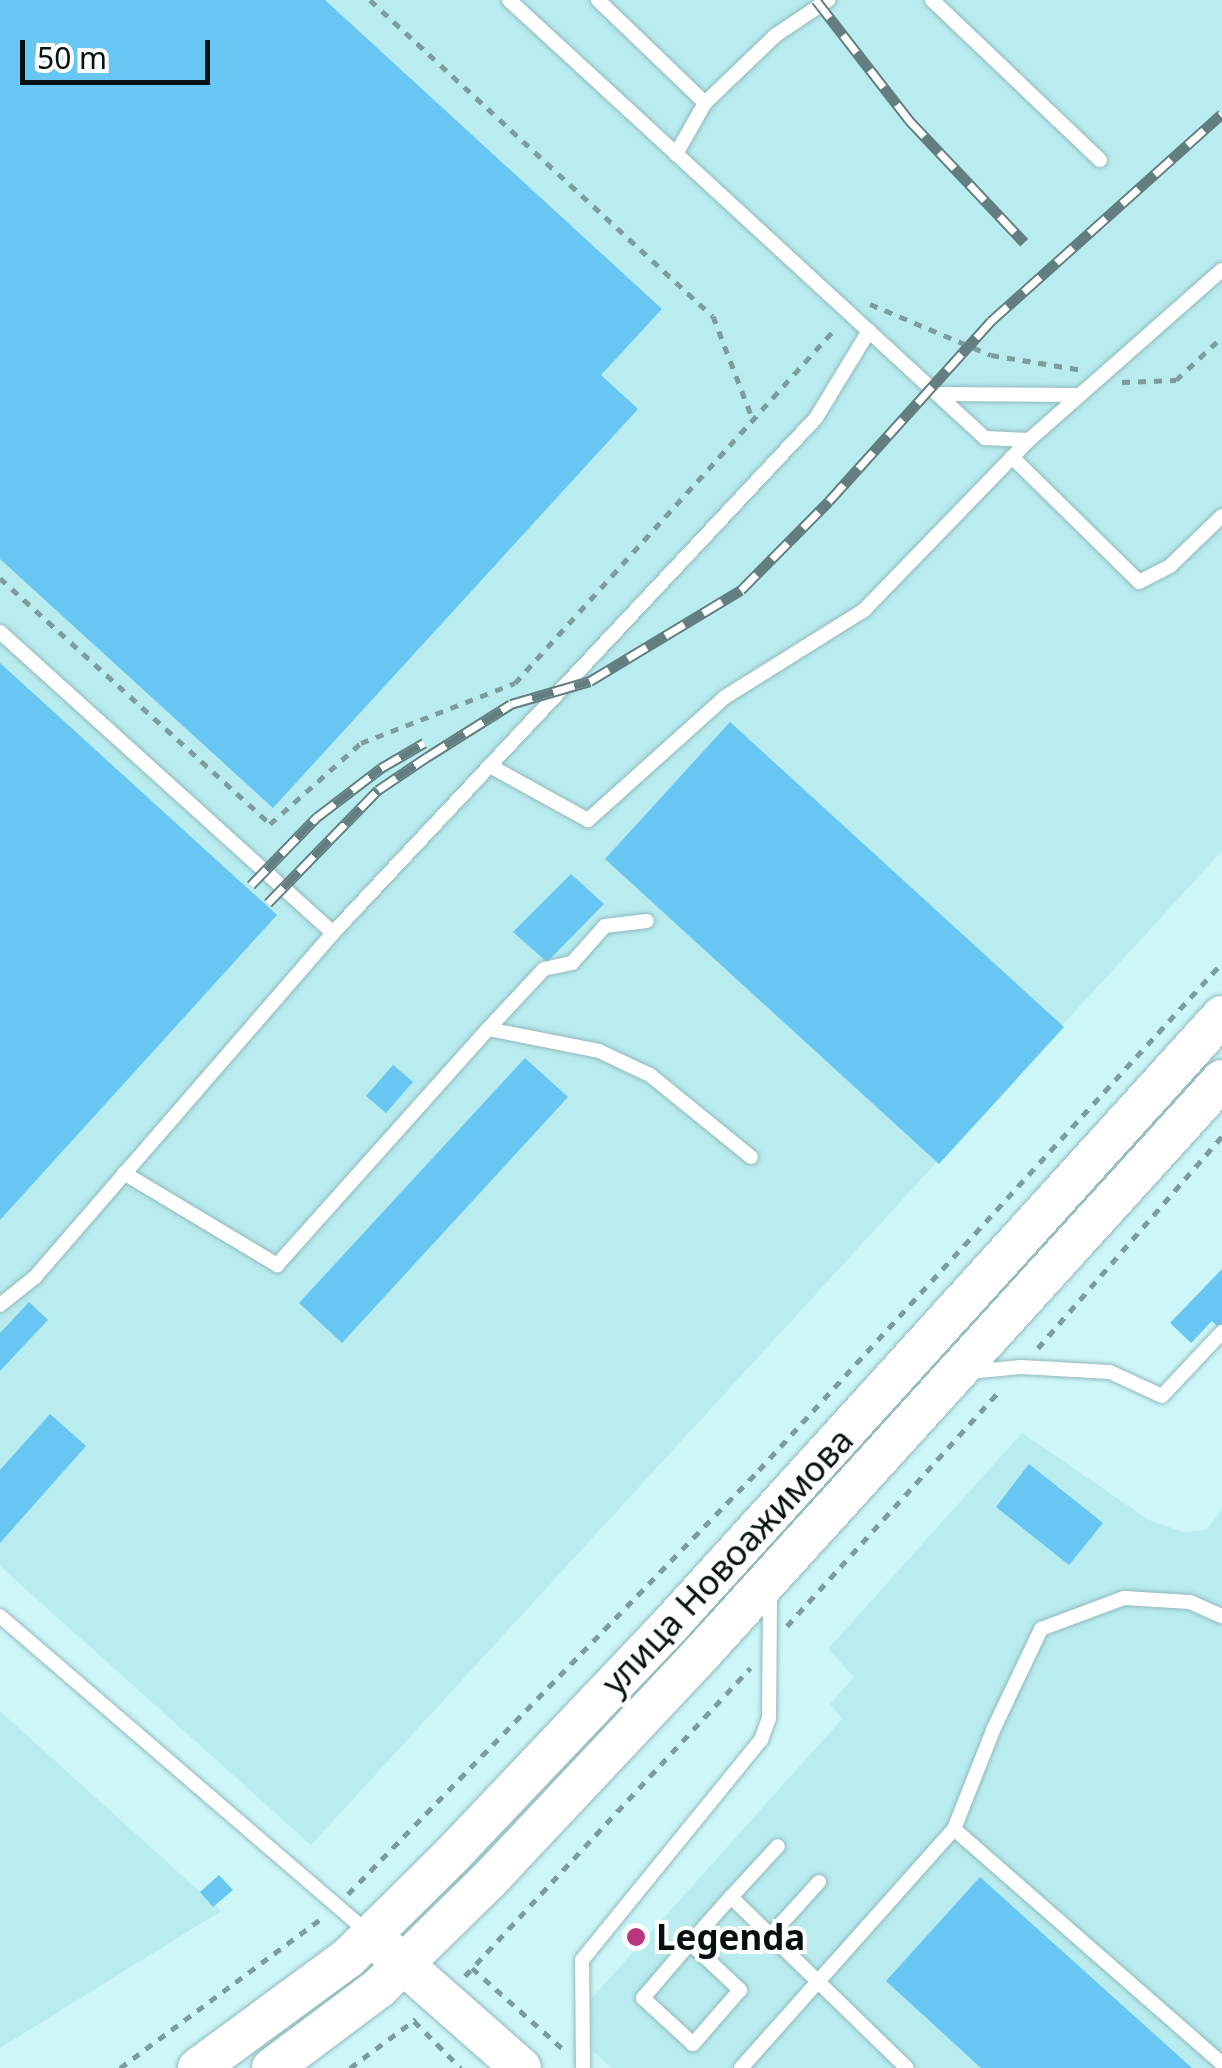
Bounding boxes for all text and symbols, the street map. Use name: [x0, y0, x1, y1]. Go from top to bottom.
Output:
scale bar: [25, 20, 215, 82]
text: 50 m: [37, 37, 107, 78]
street label: улица Новоажимова: [592, 1419, 862, 1703]
place label: Legenda: [656, 1916, 805, 1958]
marker: Legenda: [625, 1926, 647, 1948]

